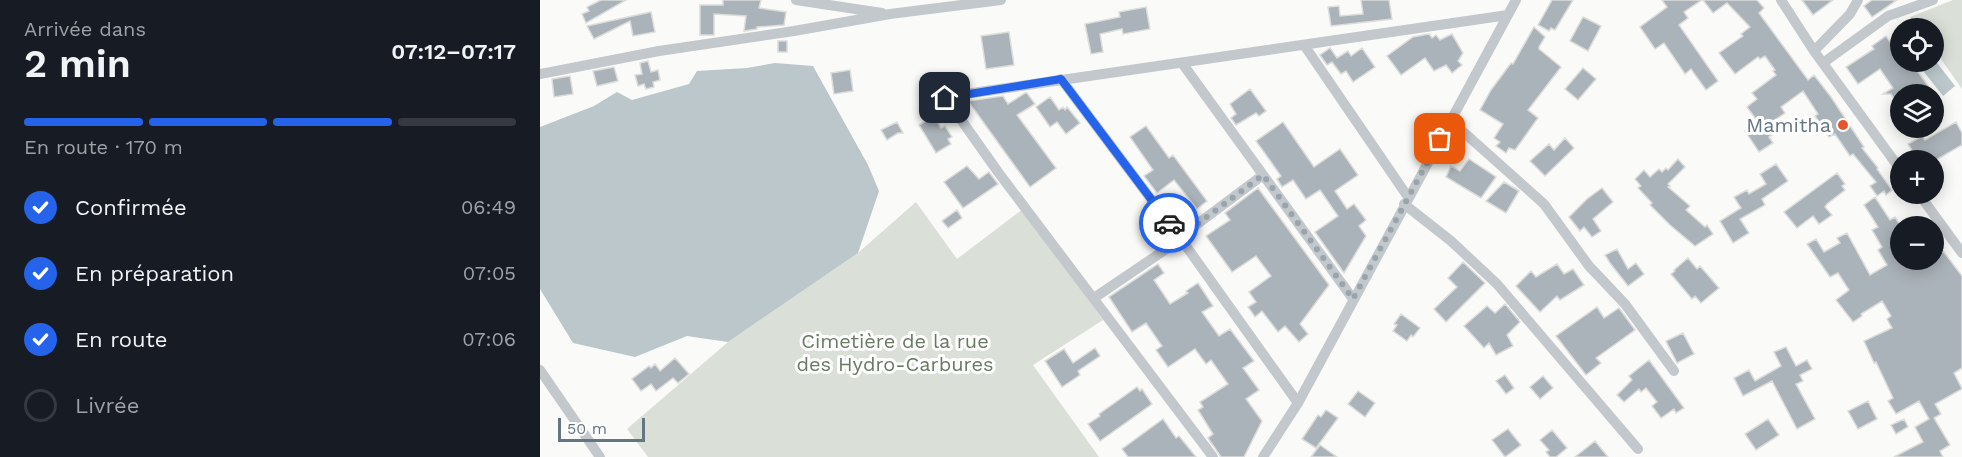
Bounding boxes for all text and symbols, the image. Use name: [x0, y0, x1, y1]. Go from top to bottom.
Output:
text: Arrivée dans: [24, 17, 146, 41]
map controls: [1890, 18, 1944, 270]
button: locate: [1890, 18, 1944, 72]
text: 07:12–07:17: [391, 39, 516, 64]
text: 2 min: [24, 41, 131, 86]
pin: [919, 72, 970, 123]
icon: home: [928, 81, 961, 114]
button: layers: [1890, 84, 1944, 138]
pin: [1414, 113, 1465, 164]
place label: Mamitha: [1746, 113, 1831, 137]
marker: Mamitha: [1836, 118, 1850, 132]
icon: bag: [1423, 122, 1456, 155]
text: En route · 170 m: [24, 135, 183, 159]
button: +: [1890, 150, 1944, 204]
icon: check: [24, 191, 57, 224]
courier: [1139, 193, 1199, 253]
text: Confirmée: [75, 195, 187, 220]
text: 06:49: [461, 195, 516, 219]
icon: car: [1153, 207, 1186, 240]
button: −: [1890, 216, 1944, 270]
icon: check: [24, 257, 57, 290]
text: En préparation: [75, 261, 234, 286]
text: 07:05: [463, 261, 516, 285]
icon: check: [24, 323, 57, 356]
text: En route: [75, 327, 167, 352]
text: 07:06: [462, 327, 516, 351]
park label: Cimetière de la rue des Hydro-Carbures: [796, 329, 994, 376]
text: Livrée: [75, 393, 139, 418]
scale bar: [558, 415, 645, 442]
text: 50 m: [567, 419, 607, 438]

